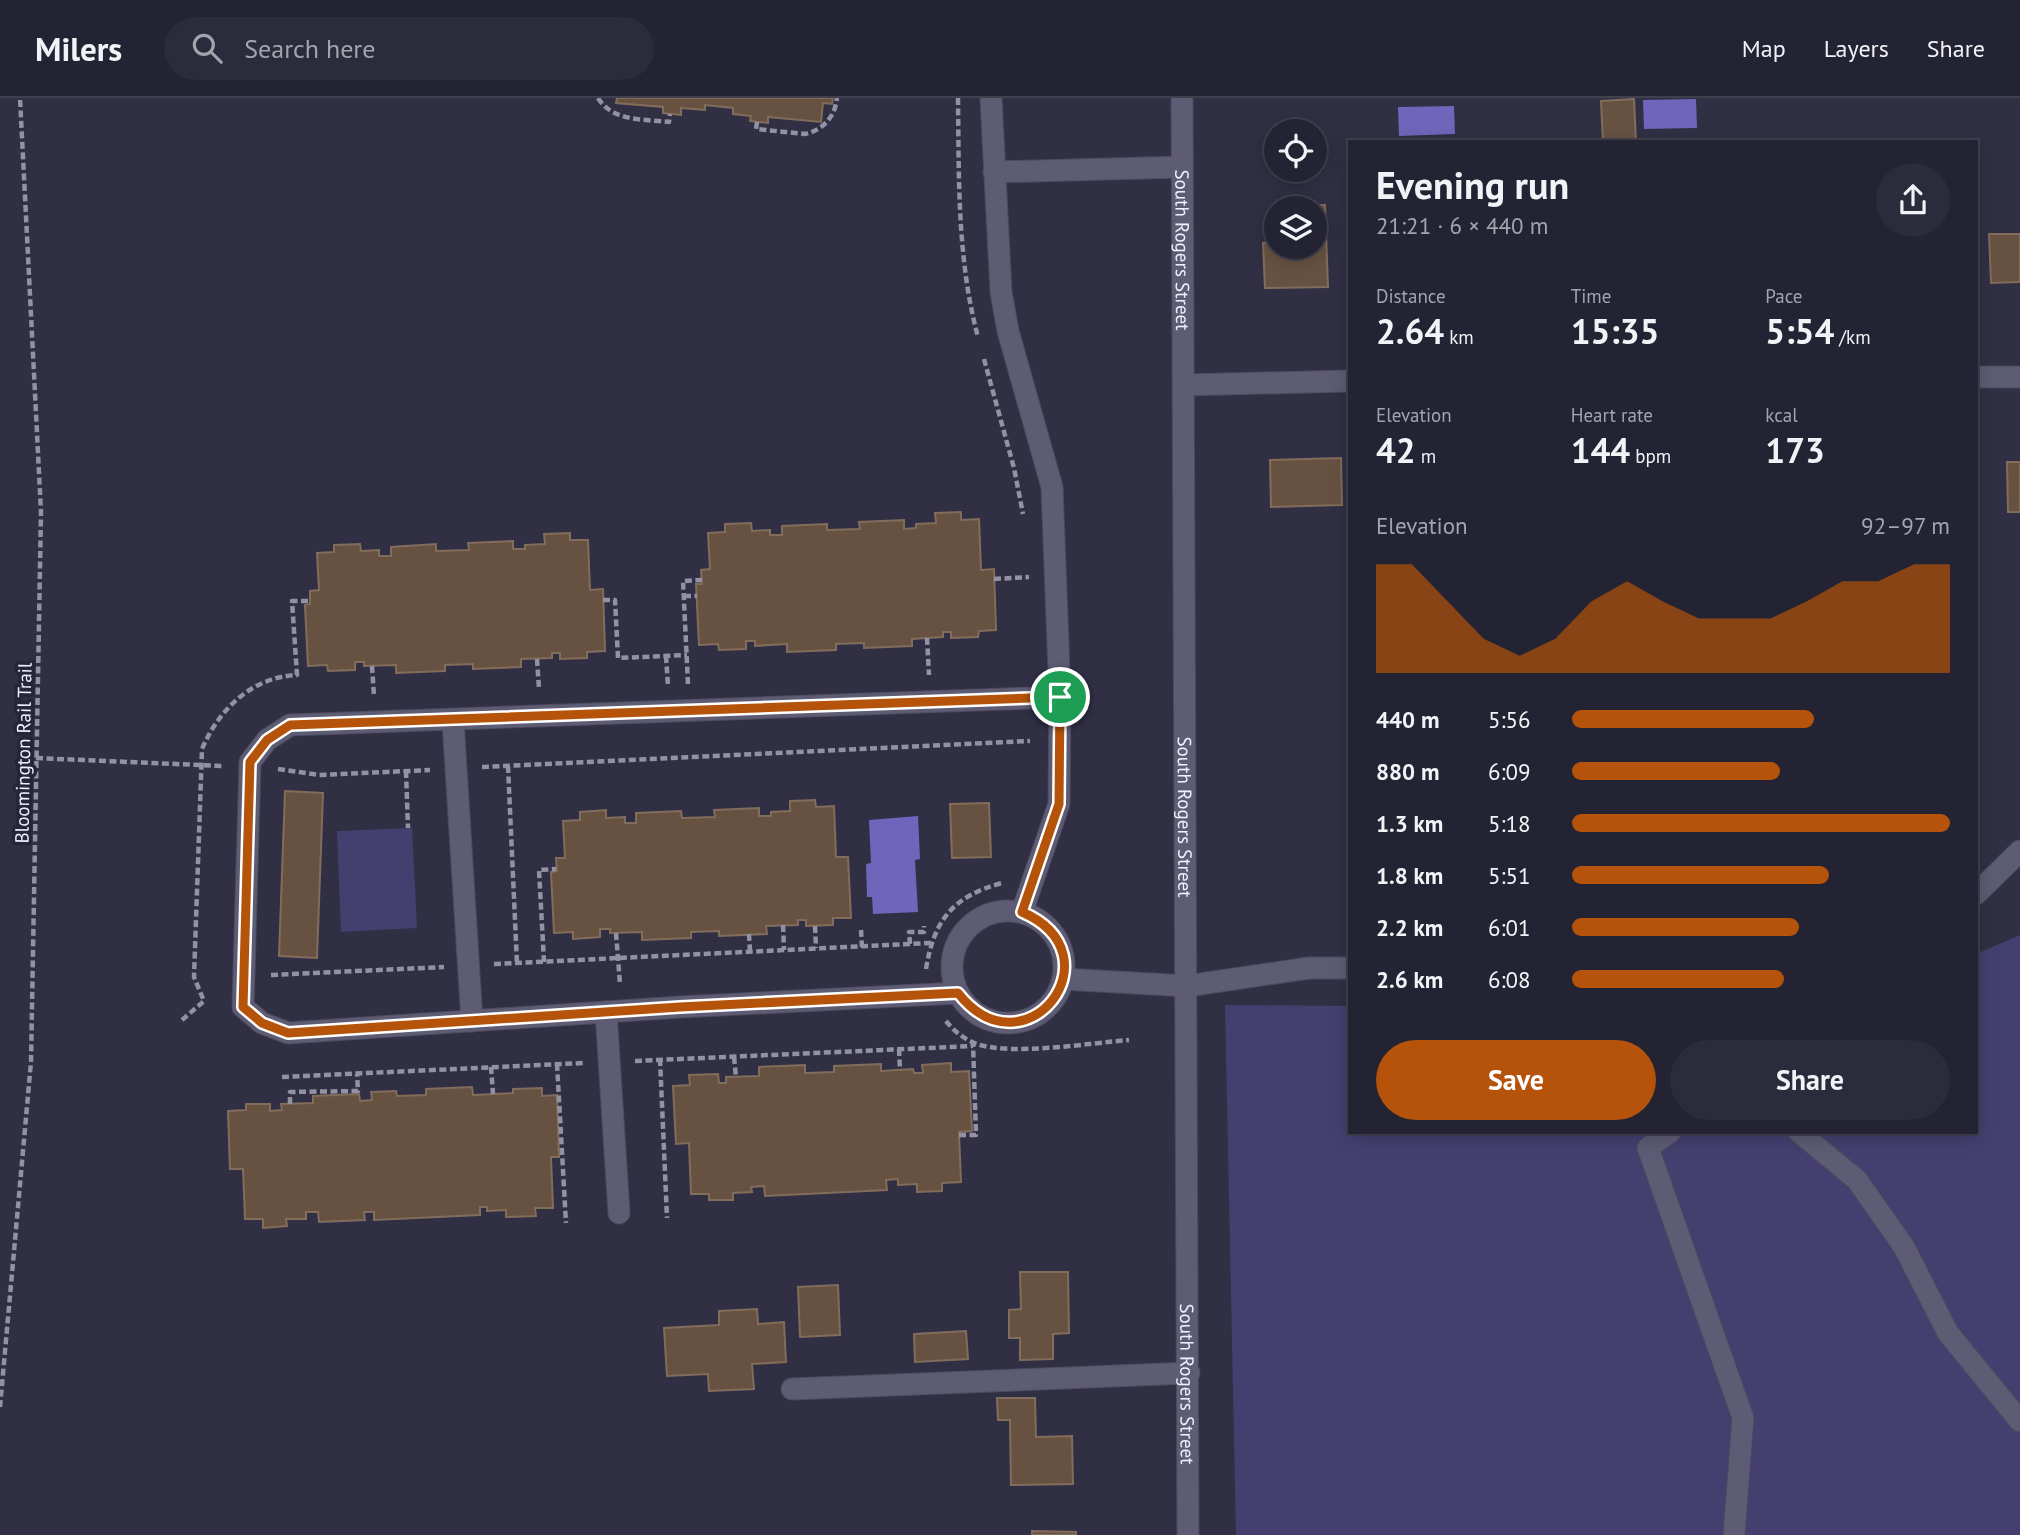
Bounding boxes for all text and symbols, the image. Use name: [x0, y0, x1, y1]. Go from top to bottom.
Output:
search box: [164, 17, 654, 80]
text: Milers: [35, 27, 122, 70]
icon: search: [188, 29, 226, 67]
text: Search here: [244, 32, 375, 65]
text: Map: [1742, 33, 1786, 64]
text: Layers: [1824, 33, 1889, 64]
text: Share: [1927, 33, 1985, 64]
map controls: [1264, 119, 1327, 259]
button: locate: [1264, 119, 1327, 182]
text: Evening run: [1376, 160, 1569, 209]
button: share: [1876, 163, 1950, 237]
street label: South Rogers Street: [1170, 169, 1195, 331]
button: layers: [1264, 196, 1327, 259]
text: 21:21 · 6 × 440 m: [1376, 211, 1548, 240]
text: Distance: [1376, 284, 1446, 308]
text: Time: [1571, 284, 1611, 308]
text: Pace: [1765, 284, 1803, 308]
text: 2.64: [1376, 308, 1444, 354]
text: 15:35: [1571, 308, 1659, 354]
text: 5:54: [1765, 308, 1834, 354]
text: km: [1444, 325, 1474, 349]
text: /km: [1834, 325, 1871, 349]
text: Elevation: [1376, 403, 1452, 427]
text: Heart rate: [1571, 403, 1653, 427]
text: kcal: [1765, 403, 1798, 427]
text: 42: [1376, 427, 1416, 473]
text: 144: [1571, 427, 1630, 473]
text: 173: [1765, 427, 1825, 473]
text: m: [1416, 444, 1436, 468]
text: bpm: [1630, 444, 1671, 468]
text: Elevation: [1376, 511, 1468, 540]
text: 92–97 m: [1861, 511, 1950, 540]
street label: Bloomington Rail Trail: [9, 662, 37, 844]
pin: [1030, 667, 1090, 727]
icon: arrive: [1041, 678, 1079, 716]
text: 440 m: [1376, 705, 1439, 734]
text: 5:56: [1488, 705, 1531, 734]
street label: South Rogers Street: [1173, 736, 1197, 898]
text: 880 m: [1376, 757, 1439, 786]
text: 6:09: [1488, 757, 1531, 786]
text: 1.3 km: [1376, 809, 1443, 838]
text: 5:18: [1488, 809, 1531, 838]
text: 1.8 km: [1376, 861, 1443, 890]
text: 5:51: [1488, 861, 1531, 890]
text: 2.2 km: [1376, 913, 1443, 942]
text: 6:01: [1488, 913, 1531, 942]
text: 2.6 km: [1376, 965, 1443, 994]
text: 6:08: [1488, 965, 1531, 994]
button: Save: [1376, 1040, 1656, 1120]
button: Share: [1670, 1040, 1950, 1120]
street label: South Rogers Street: [1175, 1303, 1200, 1465]

